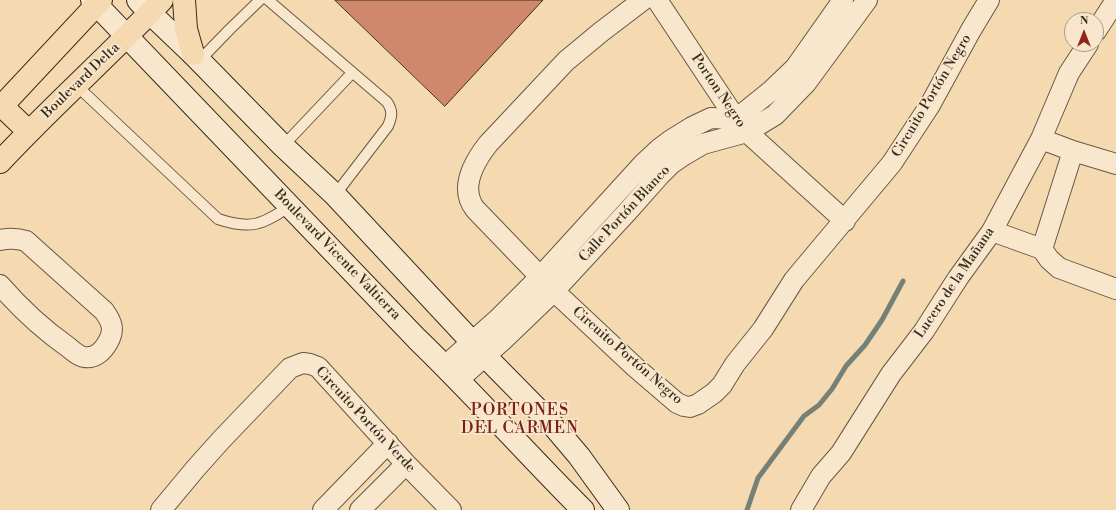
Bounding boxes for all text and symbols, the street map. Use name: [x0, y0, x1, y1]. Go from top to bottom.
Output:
north arrow: [1064, 12, 1104, 52]
text: N: [1080, 14, 1088, 28]
street label: Circuito Portón Negro: [889, 31, 975, 161]
street label: Boulevard Delta: [38, 40, 124, 122]
street label: Porton Negro: [687, 51, 749, 131]
street label: Calle Portón Blanco: [576, 162, 674, 266]
street label: Boulevard Vicente Valtierra: [270, 186, 404, 324]
street label: Lucero de la Mañana: [912, 224, 998, 342]
street label: Circuito Portón Negro: [568, 304, 686, 408]
street label: Circuito Portón Verde: [312, 364, 418, 476]
district label: PORTONES DEL CARMEN: [461, 401, 579, 439]

